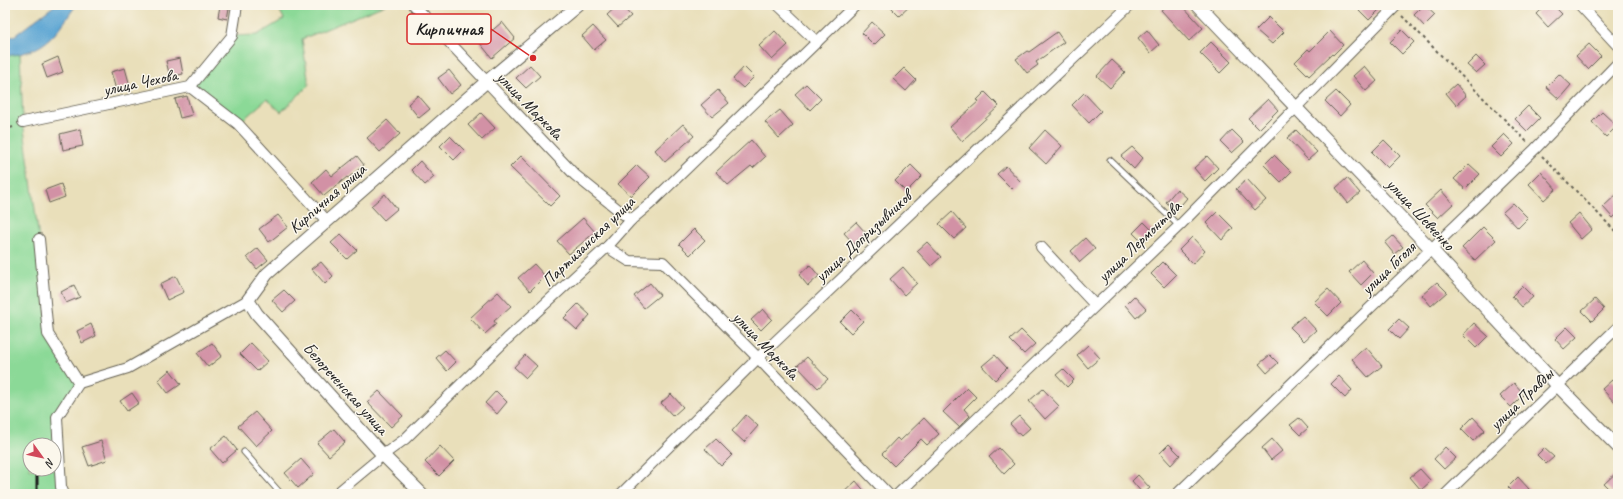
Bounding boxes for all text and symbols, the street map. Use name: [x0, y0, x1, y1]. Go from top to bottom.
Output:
callout: Кирпичная: [407, 14, 491, 44]
text: Кирпичная: [415, 18, 484, 40]
street label: улица Чехова: [100, 64, 181, 101]
street label: улица Маркова: [491, 66, 569, 145]
street label: Кирпичная улица: [284, 158, 371, 238]
street label: улица Шевченко: [1381, 173, 1460, 255]
street label: улица Допризывников: [810, 184, 920, 288]
street label: Партизанская улица: [537, 191, 640, 291]
street label: улица Лермонтова: [1092, 195, 1187, 287]
street label: улица Гоголя: [1356, 236, 1421, 300]
street label: улица Маркова: [727, 306, 805, 385]
street label: Белореченская улица: [299, 338, 394, 440]
street label: улица Правды: [1484, 362, 1559, 436]
north arrow: [22, 437, 62, 477]
text: N: [41, 456, 58, 471]

